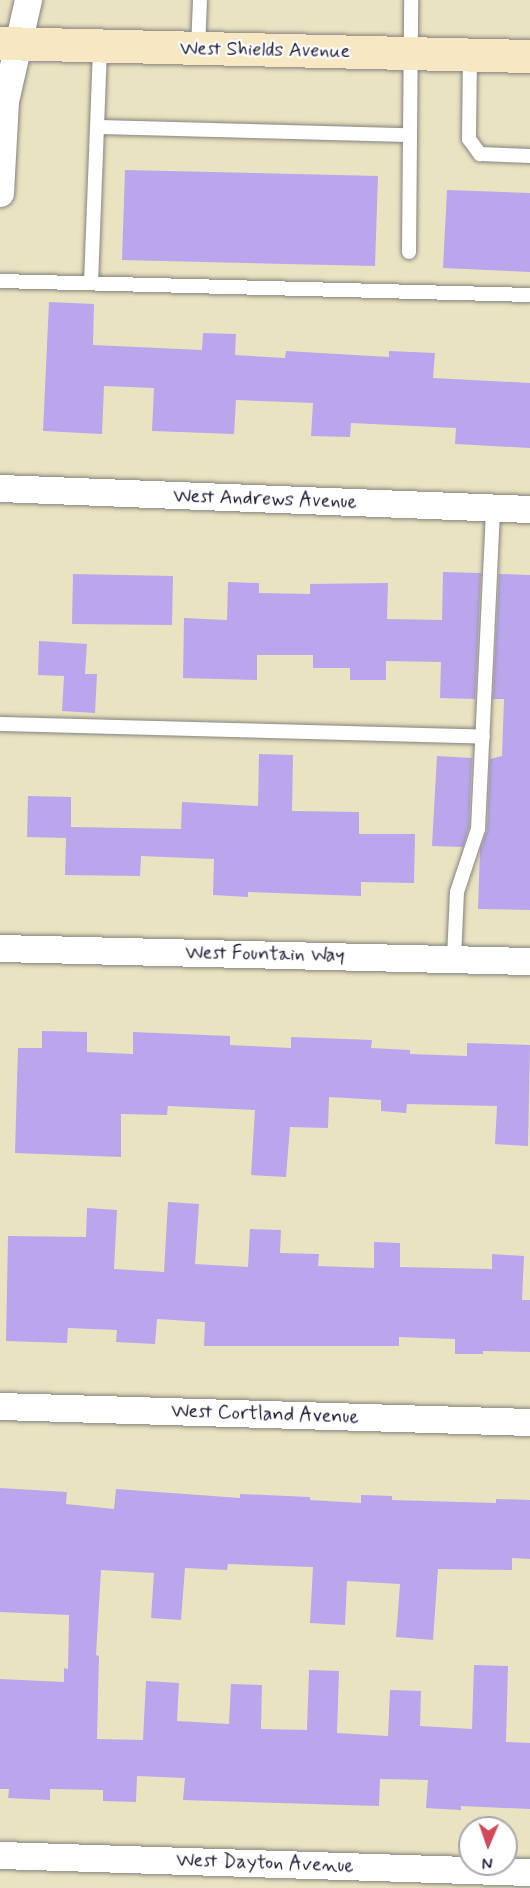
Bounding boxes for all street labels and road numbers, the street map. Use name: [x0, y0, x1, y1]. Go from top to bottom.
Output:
street label: West Shields Avenue: [179, 37, 351, 63]
street label: West Andrews Avenue: [170, 484, 360, 514]
street label: West Fountain Way: [183, 941, 347, 967]
street label: West Cortland Avenue: [169, 1399, 361, 1429]
street label: West Dayton Avenue: [177, 1848, 353, 1878]

